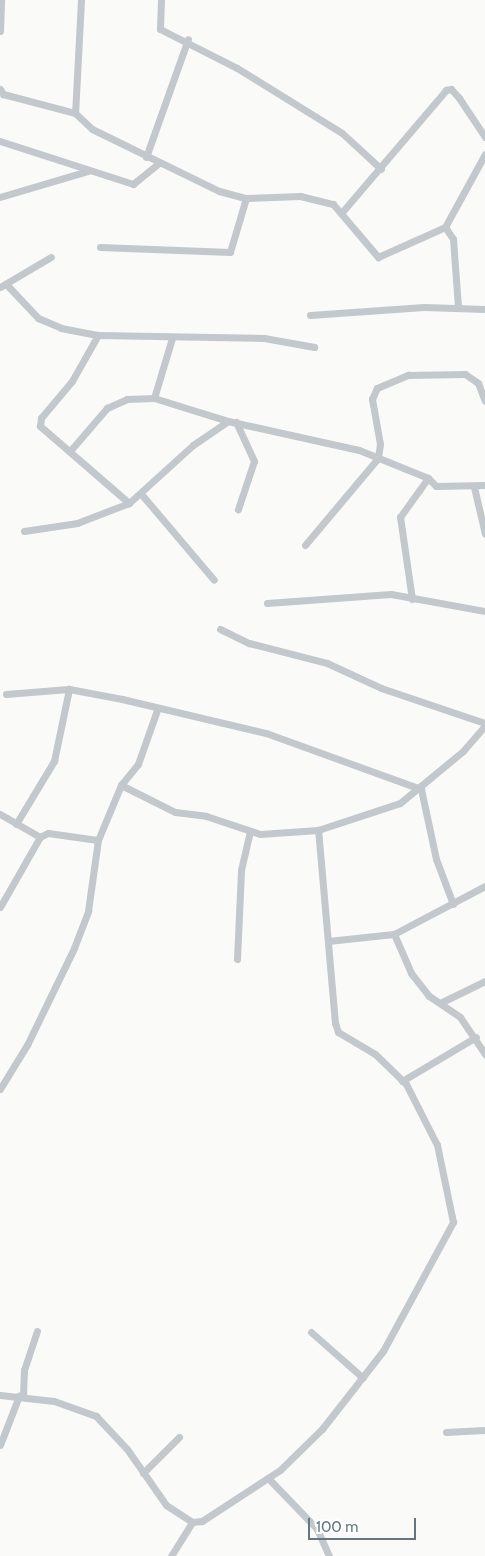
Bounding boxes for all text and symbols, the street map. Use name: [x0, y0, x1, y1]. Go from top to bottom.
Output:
scale bar: [310, 1508, 418, 1540]
text: 100 m: [316, 1518, 358, 1536]

